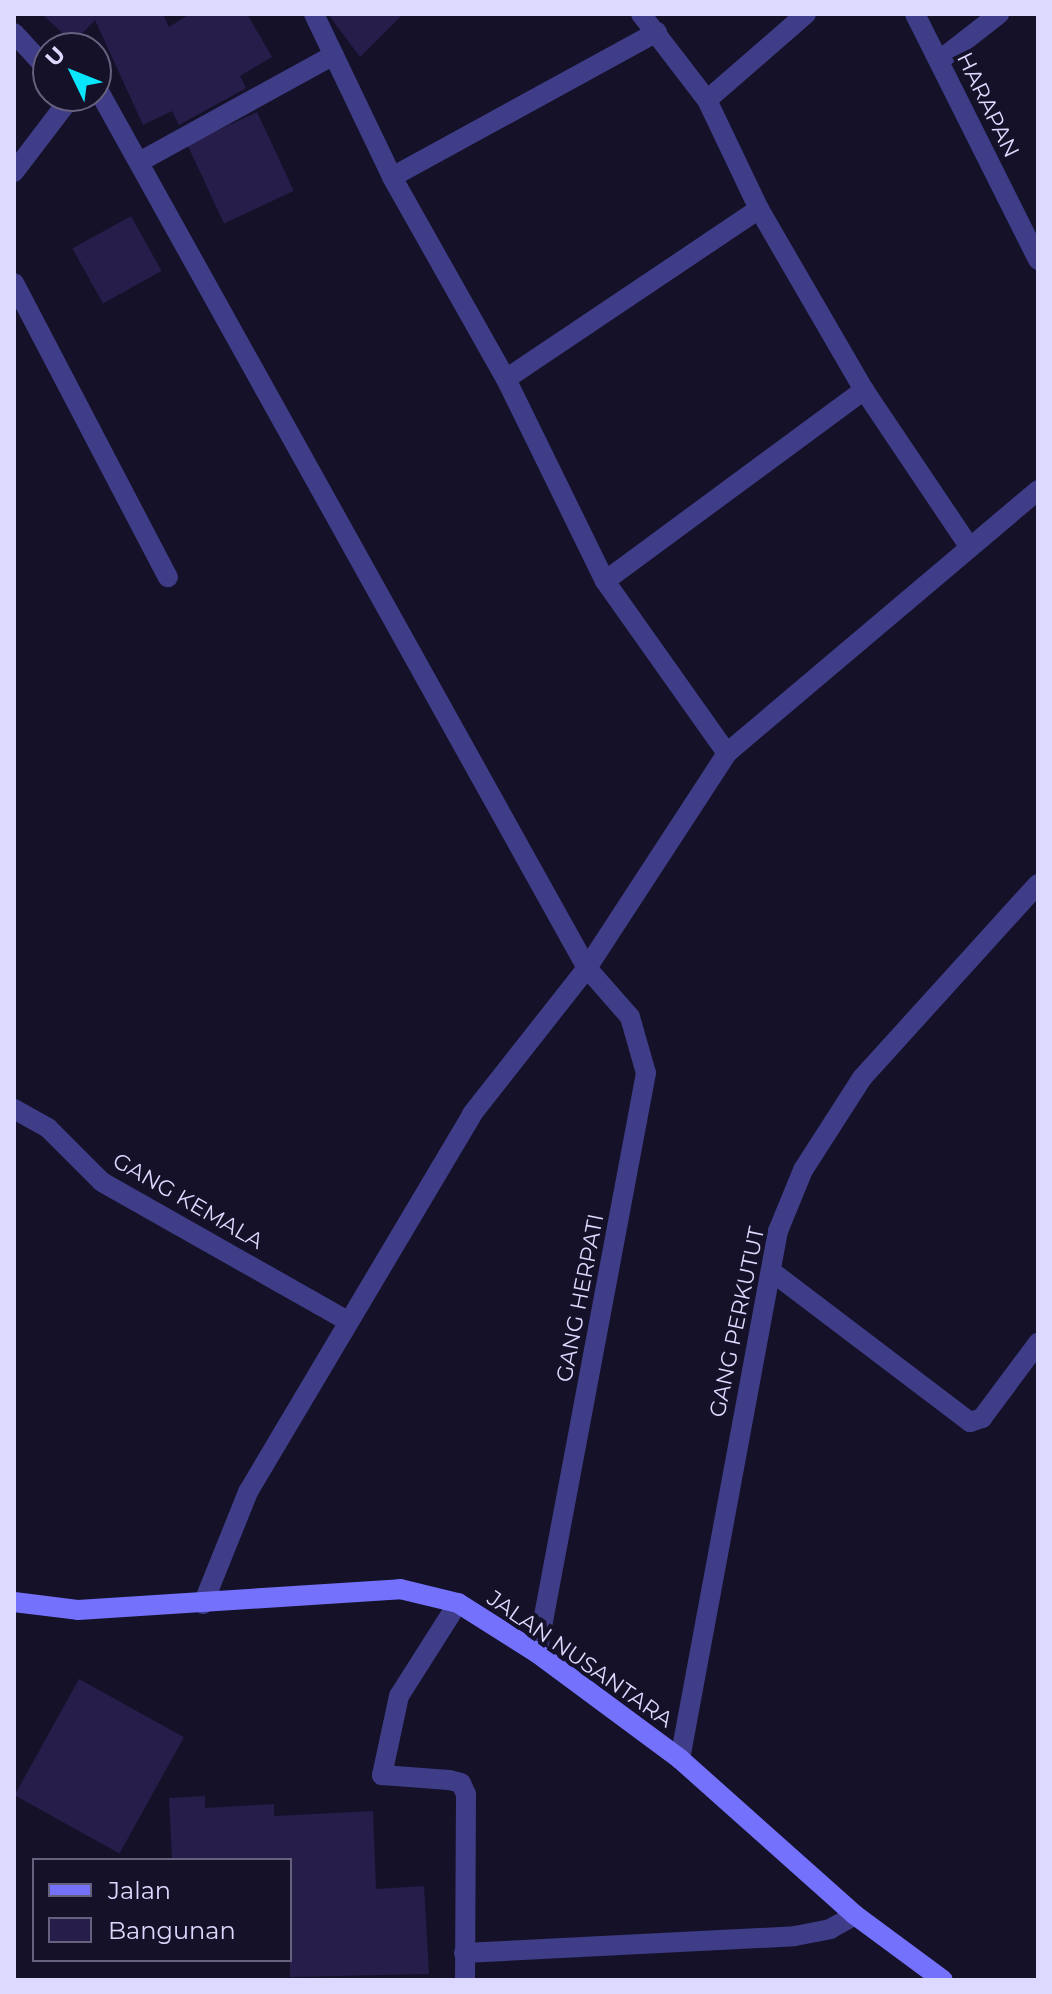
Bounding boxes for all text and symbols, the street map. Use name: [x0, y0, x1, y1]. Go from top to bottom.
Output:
north arrow: [32, 32, 112, 112]
text: U: [40, 41, 71, 72]
street label: HARAPAN: [951, 48, 1025, 162]
street label: GANG KEMALA: [108, 1147, 268, 1255]
street label: GANG HERPATI: [551, 1212, 609, 1384]
street label: GANG PERKUTUT: [704, 1224, 770, 1420]
street label: JALAN NUSANTARA: [482, 1585, 678, 1733]
legend: [32, 1858, 292, 1962]
text: Jalan: [108, 1876, 171, 1905]
text: Bangunan: [108, 1916, 236, 1945]

